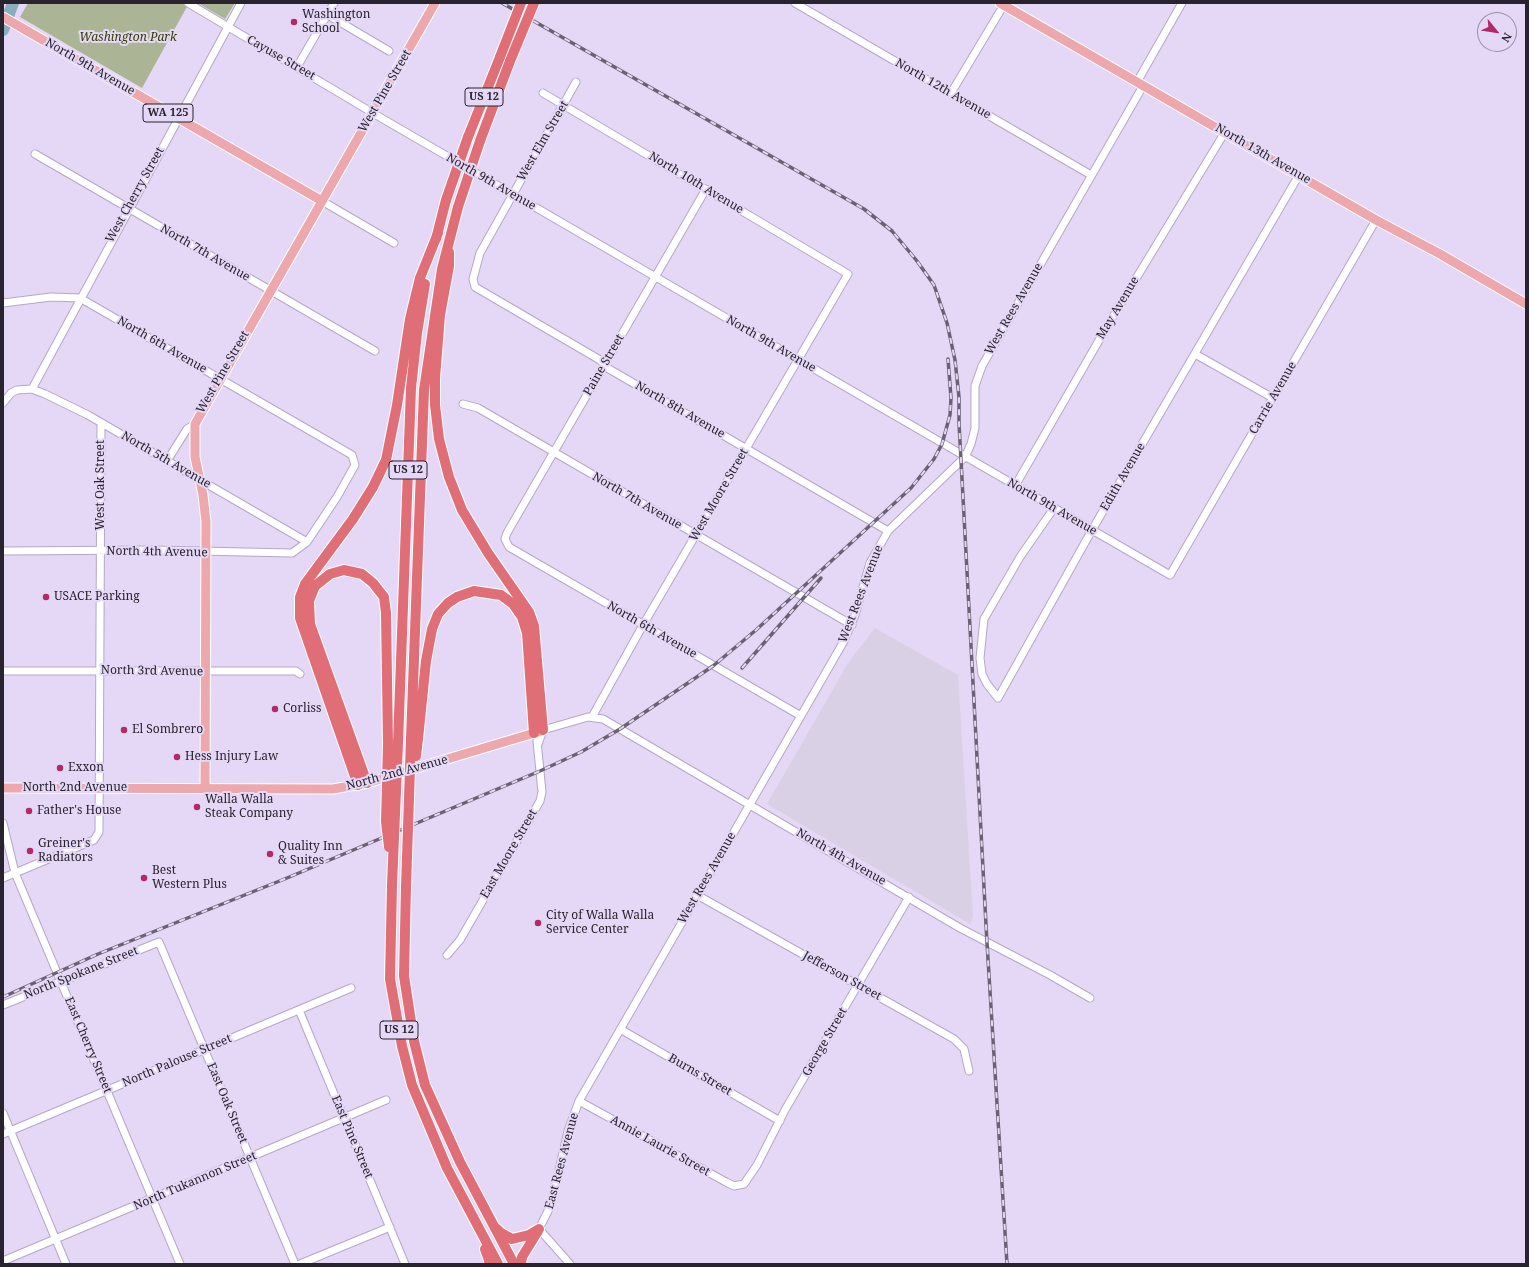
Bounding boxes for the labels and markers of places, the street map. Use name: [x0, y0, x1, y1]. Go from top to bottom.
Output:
place label: Washington School: [302, 8, 370, 36]
marker: Washington School: [289, 17, 299, 27]
place label: USACE Parking: [54, 590, 140, 604]
marker: USACE Parking: [41, 592, 51, 602]
place label: Corliss: [283, 702, 321, 716]
marker: Corliss: [270, 704, 280, 714]
place label: El Sombrero: [132, 723, 203, 737]
marker: El Sombrero: [119, 725, 129, 735]
place label: Hess Injury Law: [185, 750, 278, 764]
marker: Hess Injury Law: [172, 752, 182, 762]
place label: Exxon: [68, 761, 104, 775]
marker: Exxon: [55, 763, 65, 773]
place label: Walla Walla Steak Company: [205, 793, 293, 821]
marker: Walla Walla Steak Company: [192, 802, 202, 812]
place label: Father's House: [37, 804, 121, 818]
marker: Father's House: [24, 806, 34, 816]
place label: Greiner's Radiators: [38, 837, 93, 865]
place label: Quality Inn & Suites: [278, 840, 343, 868]
marker: Greiner's Radiators: [25, 846, 35, 856]
marker: Quality Inn & Suites: [265, 849, 275, 859]
place label: Best Western Plus: [152, 864, 227, 892]
marker: Best Western Plus: [139, 873, 149, 883]
place label: City of Walla Walla Service Center: [546, 909, 654, 937]
marker: City of Walla Walla Service Center: [533, 918, 543, 928]

